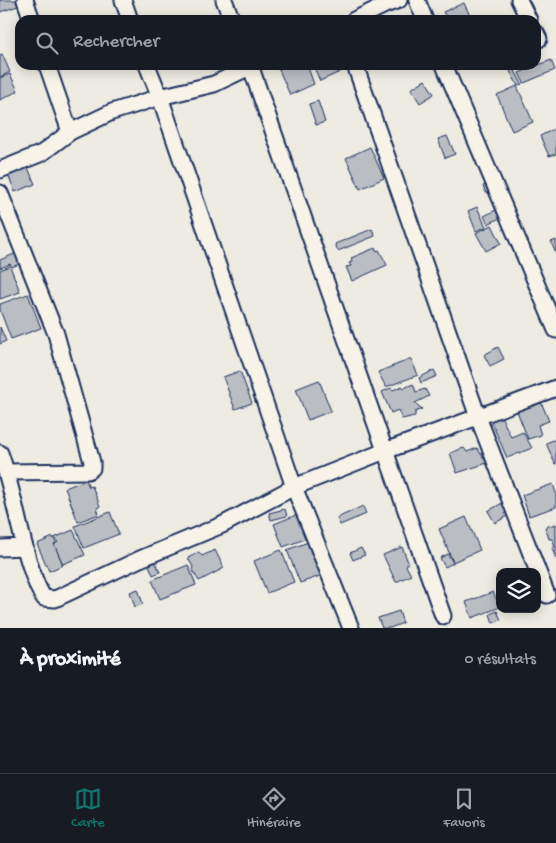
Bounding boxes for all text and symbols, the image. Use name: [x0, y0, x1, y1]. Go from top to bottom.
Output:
search box: [15, 15, 541, 70]
icon: search: [33, 29, 61, 57]
text: Rechercher: [73, 31, 159, 54]
map controls: [496, 568, 541, 613]
button: layers: [496, 568, 541, 613]
text: À proximité: [20, 648, 121, 673]
text: 0 résultats: [464, 651, 536, 670]
tab: Carte: [71, 785, 104, 832]
tab: Itinéraire: [247, 785, 301, 832]
tab: Favoris: [443, 785, 485, 832]

